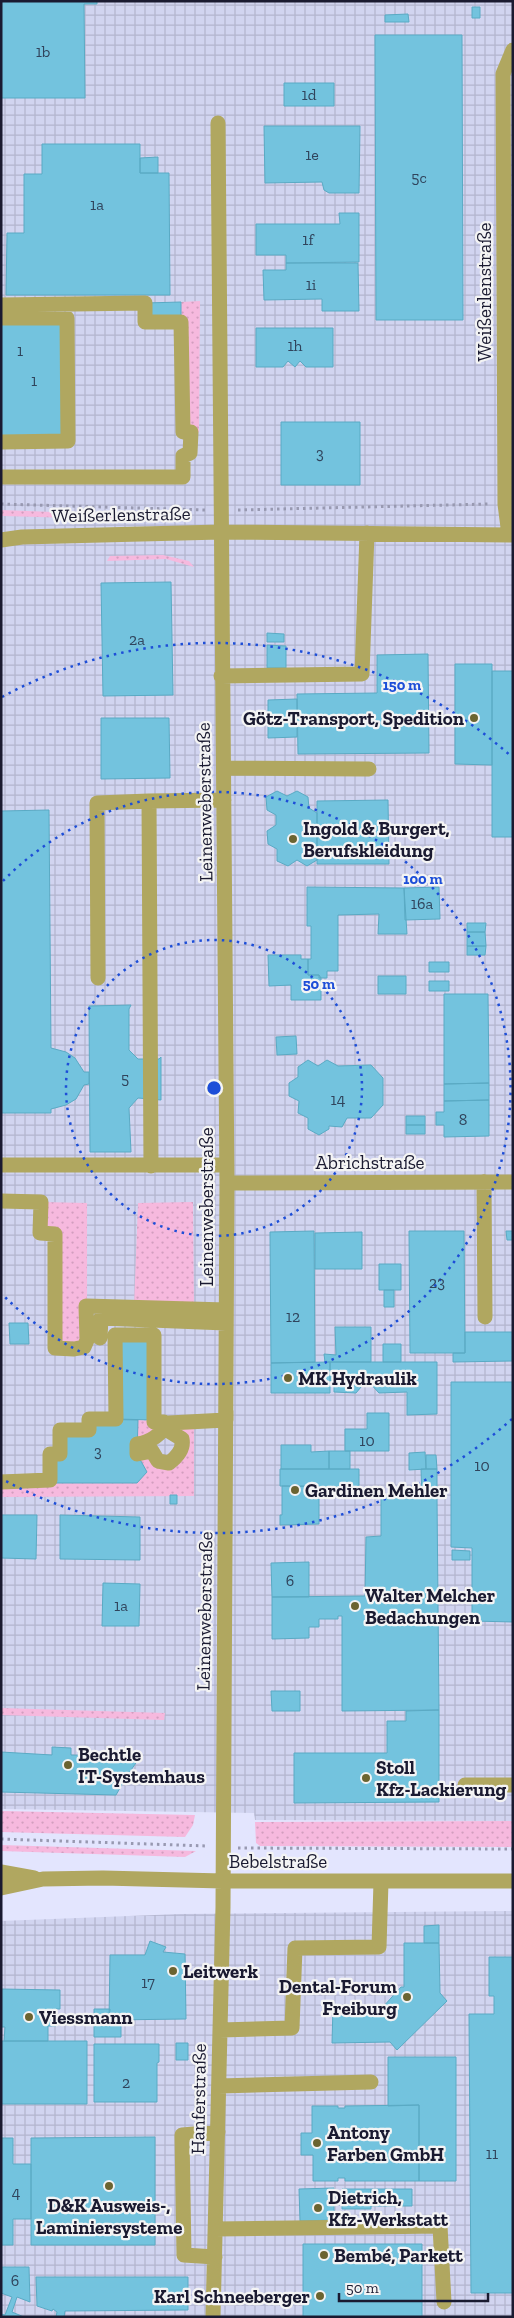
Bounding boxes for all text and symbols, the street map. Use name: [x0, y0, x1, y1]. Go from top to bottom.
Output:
house number: 1b: [36, 42, 50, 61]
house number: 1d: [302, 85, 317, 104]
house number: 1e: [305, 145, 319, 164]
house number: 5c: [411, 168, 427, 187]
house number: 1a: [90, 195, 104, 214]
street label: Weißerlenstraße: [473, 222, 496, 362]
house number: 1f: [302, 230, 316, 249]
house number: 1i: [306, 275, 317, 294]
house number: 1h: [287, 336, 303, 355]
house number: 1: [17, 341, 23, 360]
house number: 1: [31, 371, 37, 390]
house number: 3: [316, 444, 324, 463]
street label: Weißerlenstraße: [51, 502, 191, 527]
house number: 2a: [129, 630, 145, 649]
text: 150 m: [383, 676, 421, 694]
place label: Götz-Transport, Spedition: [243, 707, 465, 730]
marker: Götz-Transport, Spedition: [468, 712, 480, 724]
street label: Leinenweberstraße: [192, 722, 217, 882]
place label: Ingold & Burgert, Berufskleidung: [303, 817, 450, 862]
marker: Ingold & Burgert, Berufskleidung: [287, 833, 299, 845]
text: 100 m: [403, 870, 443, 888]
house number: 16a: [411, 894, 433, 913]
text: 50 m: [303, 975, 335, 993]
house number: 5: [121, 1069, 129, 1088]
centre of rings: [205, 1079, 223, 1097]
house number: 14: [331, 1090, 346, 1109]
house number: 8: [459, 1110, 467, 1129]
street label: Leinenweberstraße: [195, 1127, 218, 1287]
street label: Abrichstraße: [315, 1151, 425, 1174]
house number: 23: [429, 1273, 445, 1292]
house number: 12: [286, 1307, 300, 1326]
place label: MK Hydraulik: [298, 1367, 417, 1390]
marker: MK Hydraulik: [282, 1372, 294, 1384]
house number: 10: [359, 1431, 375, 1450]
house number: 3: [94, 1442, 102, 1461]
house number: 10: [474, 1456, 490, 1475]
place label: Gardinen Mehler: [305, 1479, 448, 1502]
marker: Gardinen Mehler: [289, 1484, 301, 1496]
street label: Leinenweberstraße: [192, 1531, 217, 1691]
house number: 6: [286, 1571, 294, 1590]
place label: Walter Melcher Bedachungen: [365, 1584, 496, 1629]
house number: 1a: [114, 1596, 128, 1615]
marker: Walter Melcher Bedachungen: [349, 1600, 361, 1612]
place label: Bechtle IT-Systemhaus: [78, 1743, 205, 1788]
place label: Stoll Kfz-Lackierung: [376, 1756, 506, 1801]
marker: Bechtle IT-Systemhaus: [62, 1759, 74, 1771]
marker: Stoll Kfz-Lackierung: [360, 1772, 372, 1784]
street label: Bebelstraße: [229, 1850, 327, 1873]
place label: Leitwerk: [183, 1960, 259, 1983]
marker: Leitwerk: [167, 1965, 179, 1977]
house number: 17: [141, 1973, 155, 1992]
place label: Dental-Forum Freiburg: [279, 1975, 397, 2020]
marker: Dental-Forum Freiburg: [401, 1991, 413, 2003]
place label: Viessmann: [39, 2006, 133, 2029]
marker: Viessmann: [23, 2011, 35, 2023]
street label: Hanferstraße: [186, 2043, 211, 2155]
house number: 2: [122, 2073, 130, 2092]
place label: Antony Farben GmbH: [327, 2121, 444, 2166]
marker: Antony Farben GmbH: [311, 2137, 323, 2149]
house number: 11: [486, 2144, 498, 2163]
marker: D&K Ausweis-, Laminiersysteme: [103, 2180, 115, 2192]
house number: 4: [12, 2183, 21, 2202]
place label: Dietrich, Kfz-Werkstatt: [328, 2186, 449, 2231]
place label: D&K Ausweis-, Laminiersysteme: [36, 2194, 182, 2239]
marker: Dietrich, Kfz-Werkstatt: [312, 2202, 324, 2214]
place label: Bembé, Parkett: [334, 2244, 463, 2267]
marker: Bembé, Parkett: [318, 2249, 330, 2261]
scale bar: [339, 2270, 488, 2302]
house number: 6: [11, 2271, 19, 2290]
text: 50 m: [346, 2279, 379, 2297]
place label: Karl Schneeberger: [154, 2285, 311, 2308]
marker: Karl Schneeberger: [314, 2290, 326, 2302]

